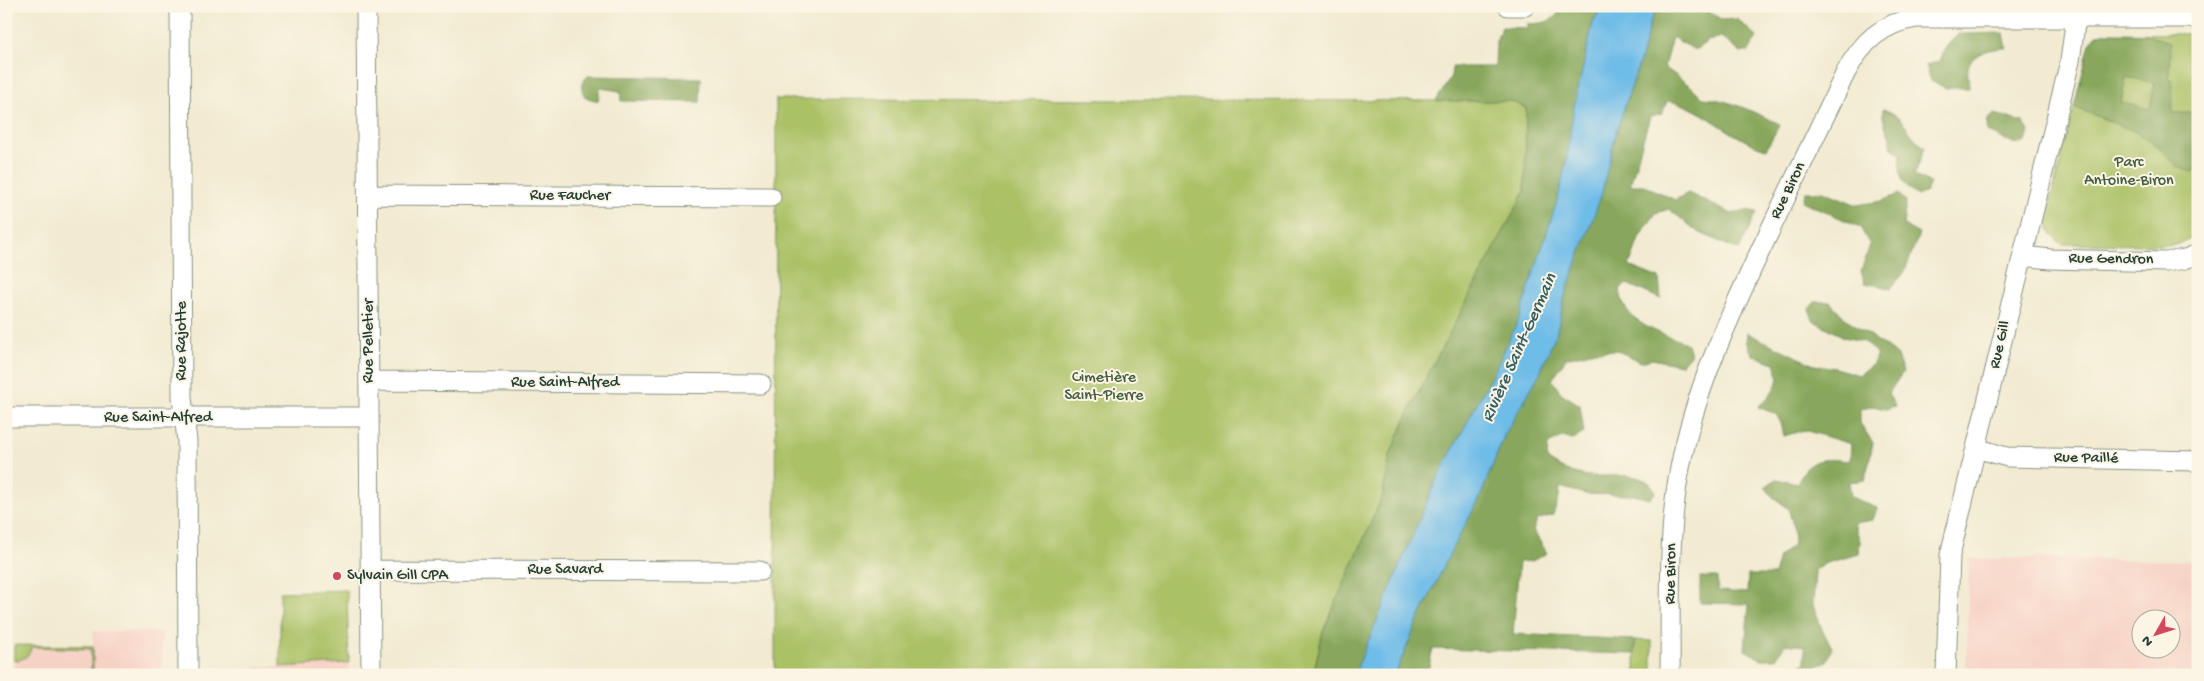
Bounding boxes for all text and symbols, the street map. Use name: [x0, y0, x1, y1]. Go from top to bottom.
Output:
park label: Parc Antoine-Biron: [2084, 154, 2174, 191]
street label: Rue Biron: [1767, 159, 1811, 223]
street label: Rue Faucher: [530, 187, 612, 206]
street label: Rue Gendron: [2068, 250, 2154, 270]
water label: Rivière Saint-Germain: [1478, 270, 1562, 426]
street label: Rue Pelletier: [360, 298, 379, 383]
street label: Rue Rajotte: [173, 301, 192, 381]
street label: Rue Gill: [1986, 319, 2016, 371]
park label: Cimetière Saint-Pierre: [1064, 369, 1144, 406]
street label: Rue Saint-Alfred: [511, 374, 621, 393]
street label: Rue Saint-Alfred: [104, 409, 214, 428]
street label: Rue Paillé: [2054, 449, 2119, 469]
street label: Rue Biron: [1662, 543, 1682, 605]
street label: Rue Savard: [527, 561, 604, 580]
place label: Sylvain Gill CPA: [347, 567, 450, 586]
marker: Sylvain Gill CPA: [331, 570, 343, 582]
north arrow: [2132, 608, 2182, 658]
text: N: [2138, 632, 2157, 650]

